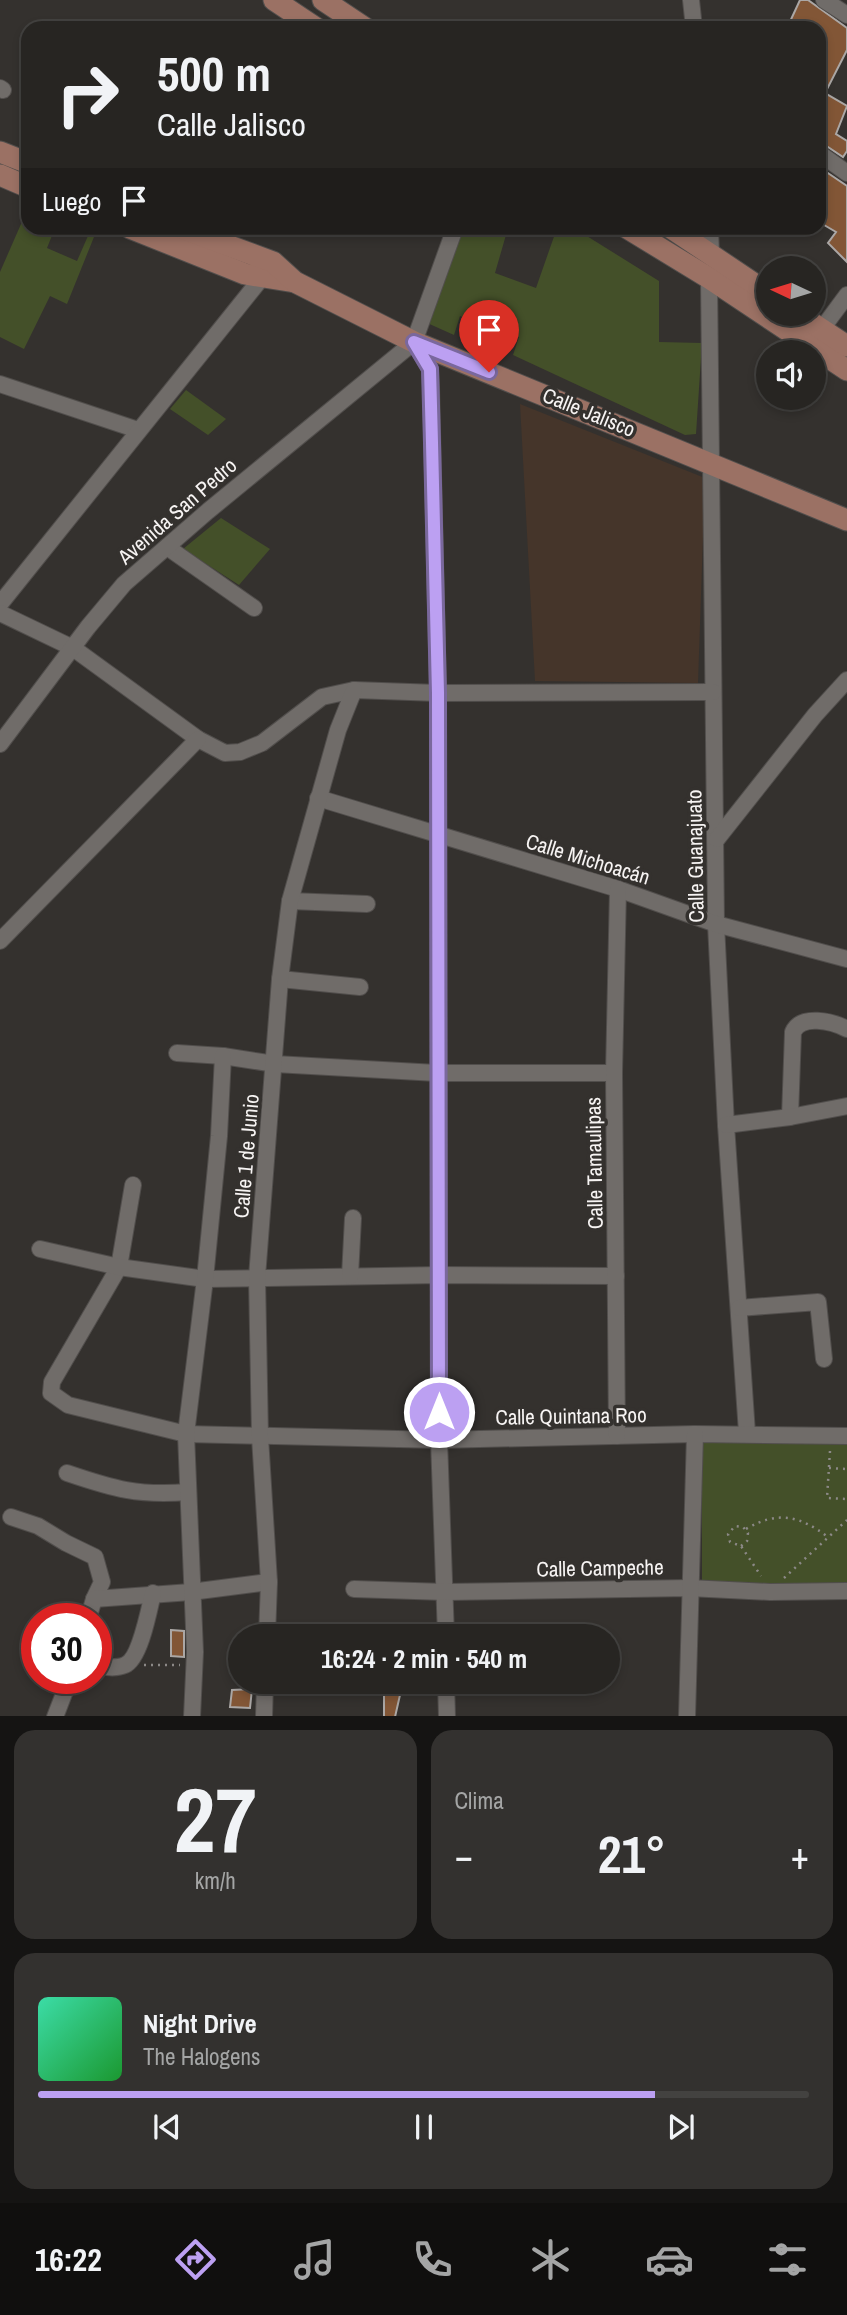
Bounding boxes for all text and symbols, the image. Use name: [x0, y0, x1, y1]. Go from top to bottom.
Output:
text: 500 m: [157, 40, 271, 106]
icon: right: [42, 49, 133, 140]
text: Calle Jalisco: [157, 103, 306, 146]
icon: arrive: [115, 182, 153, 220]
text: Luego: [42, 184, 101, 219]
north arrow: [756, 256, 826, 326]
map controls: [756, 256, 826, 410]
pin: [459, 300, 519, 372]
icon: arrive: [470, 311, 508, 349]
button: sound: [756, 340, 826, 410]
street label: Calle Jalisco: [538, 380, 640, 444]
street label: Avenida San Pedro: [110, 451, 243, 571]
street label: Calle Guanajuato: [679, 789, 711, 923]
street label: Calle Michoacán: [522, 826, 654, 892]
street label: Calle 1 de Junio: [226, 1093, 266, 1219]
street label: Calle Tamaulipas: [578, 1097, 610, 1229]
position arrow: [402, 1375, 476, 1449]
street label: Calle Quintana Roo: [495, 1400, 647, 1432]
street label: Calle Campeche: [536, 1552, 664, 1584]
speed limit sign: 30: [21, 1603, 112, 1694]
text: 16:24 · 2 min · 540 m: [321, 1641, 527, 1676]
text: 27: [174, 1758, 257, 1880]
text: Clima: [455, 1785, 504, 1816]
text: 21°: [598, 1819, 666, 1889]
text: −: [455, 1830, 473, 1881]
text: +: [791, 1830, 809, 1881]
text: km/h: [195, 1865, 236, 1896]
text: Night Drive: [143, 2006, 257, 2041]
text: The Halogens: [143, 2041, 260, 2072]
icon: previous: [148, 2108, 186, 2146]
icon: pause: [405, 2108, 443, 2146]
icon: next: [662, 2108, 700, 2146]
icon: directions: [171, 2235, 220, 2284]
icon: music: [290, 2235, 339, 2284]
icon: phone: [408, 2235, 457, 2284]
icon: climate: [526, 2235, 575, 2284]
icon: car: [645, 2235, 694, 2284]
icon: filters: [763, 2235, 812, 2284]
text: 16:22: [35, 2238, 102, 2281]

